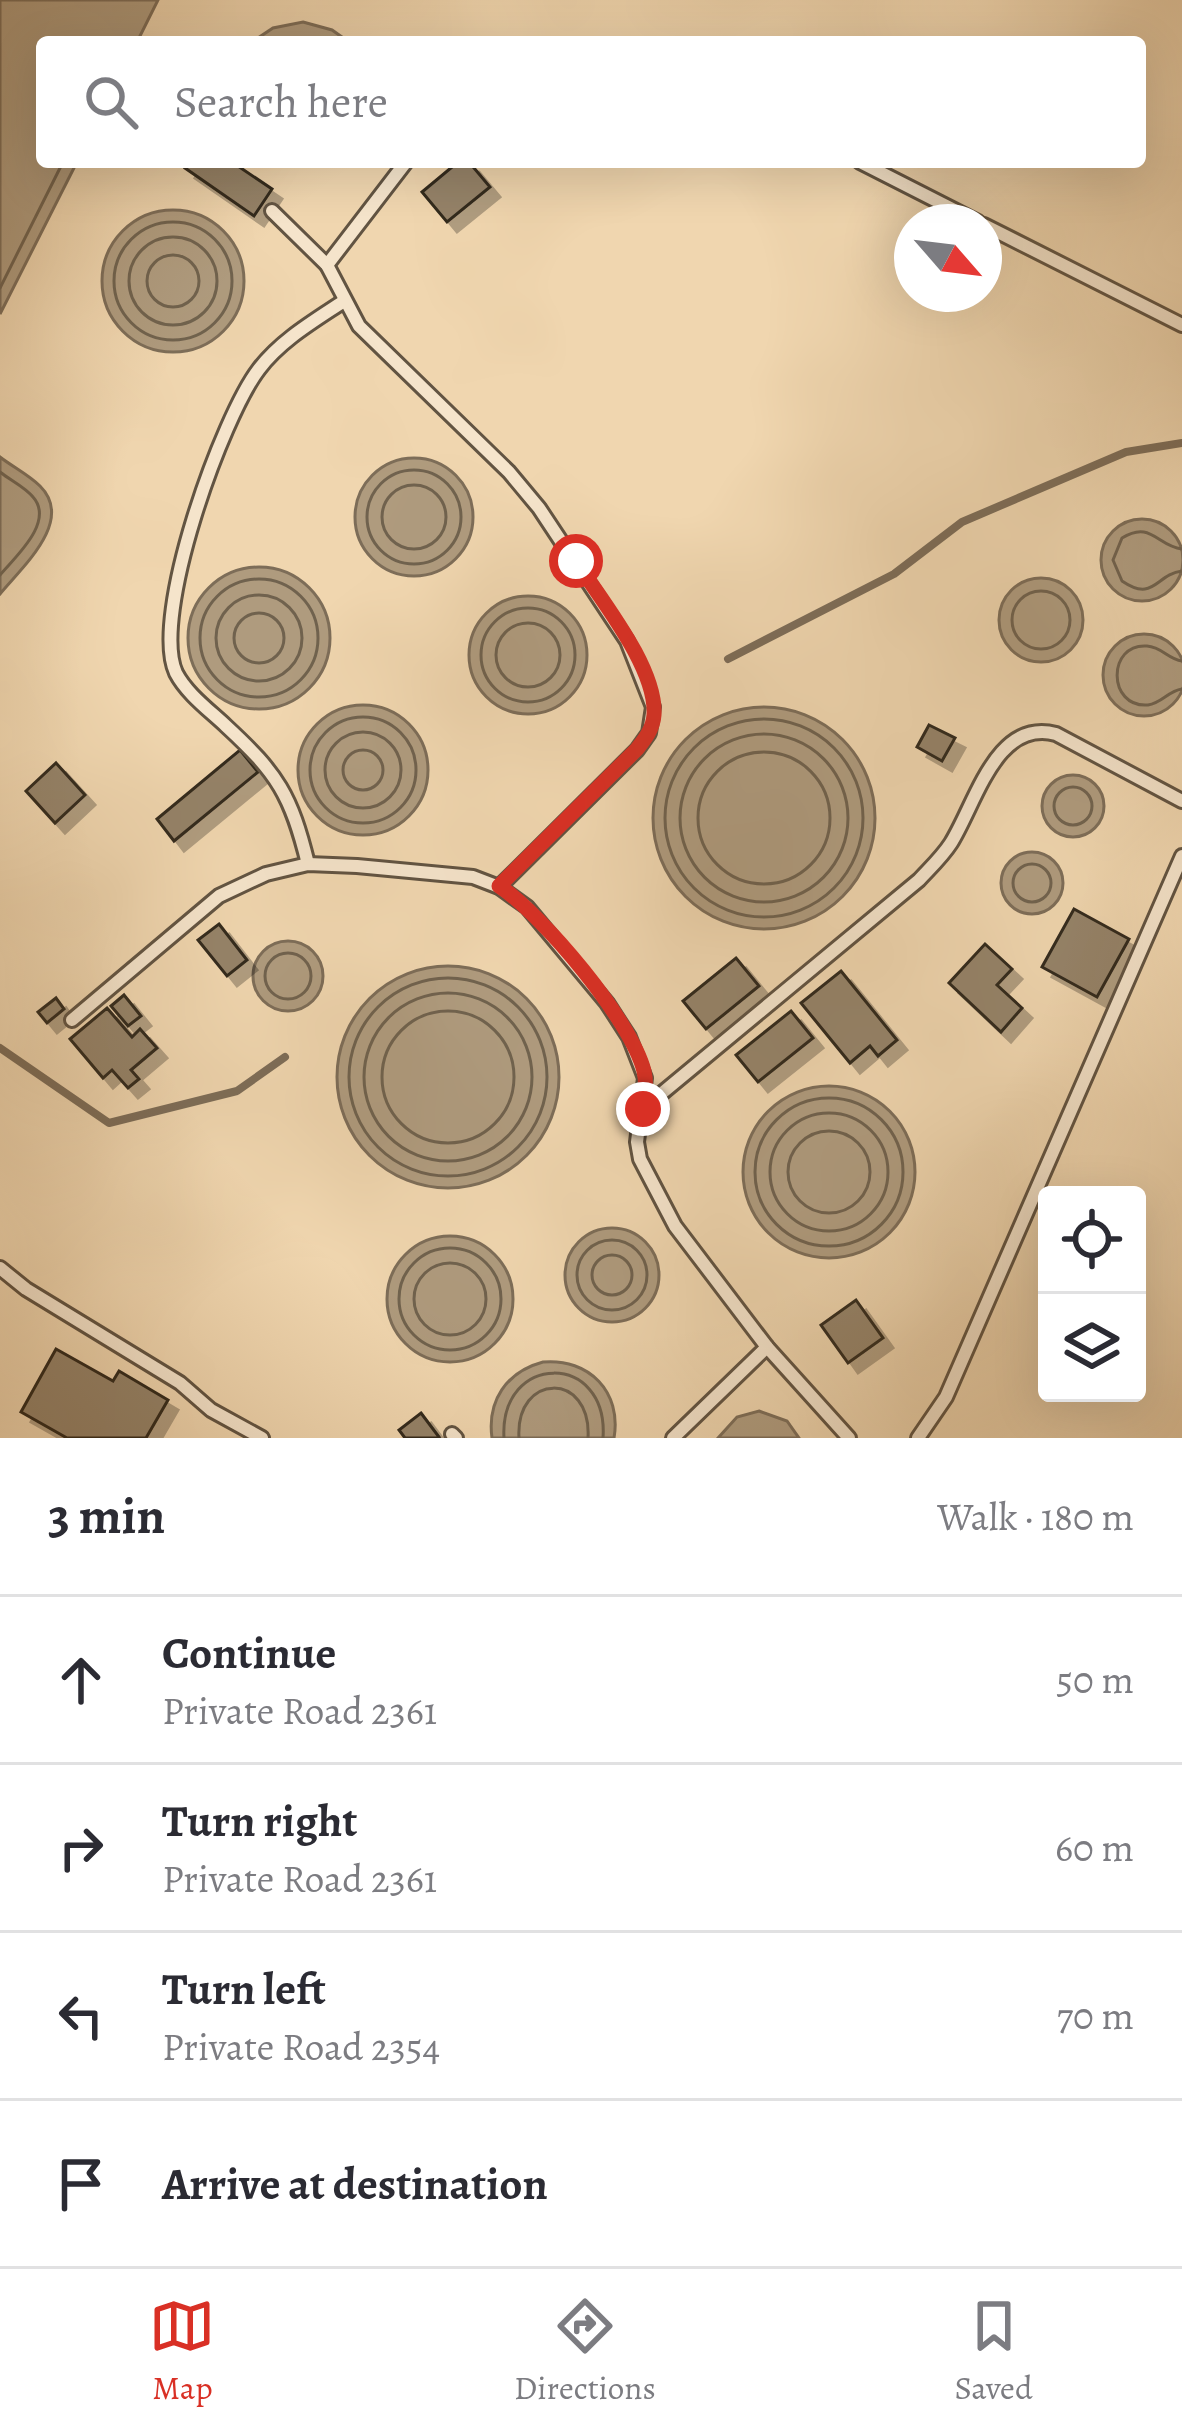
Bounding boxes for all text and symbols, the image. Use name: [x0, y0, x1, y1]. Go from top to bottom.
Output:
search box: [36, 36, 1146, 168]
icon: search: [78, 69, 144, 135]
text: Search here: [174, 71, 388, 133]
north arrow: [894, 204, 1002, 312]
route start: [549, 534, 603, 588]
route end: [616, 1082, 670, 1136]
map controls: [1038, 1186, 1146, 1402]
button: locate: [1038, 1186, 1146, 1294]
button: layers: [1038, 1294, 1146, 1402]
text: 3 min: [48, 1481, 165, 1551]
text: Walk · 180 m: [937, 1490, 1134, 1543]
text: Continue: [162, 1622, 336, 1684]
icon: ahead: [48, 1647, 114, 1713]
text: 50 m: [1056, 1653, 1134, 1706]
text: Private Road 2361: [162, 1684, 437, 1737]
text: Turn right: [162, 1790, 357, 1852]
icon: right: [48, 1815, 114, 1881]
text: 60 m: [1055, 1821, 1134, 1874]
text: Private Road 2361: [162, 1852, 437, 1905]
text: Turn left: [162, 1958, 326, 2020]
icon: left: [48, 1983, 114, 2049]
text: 70 m: [1057, 1989, 1134, 2042]
text: Private Road 2354: [162, 2020, 440, 2073]
icon: arrive: [48, 2151, 114, 2217]
text: Arrive at destination: [162, 2153, 548, 2215]
tab: Map: [149, 2293, 215, 2410]
tab: Directions: [514, 2293, 656, 2410]
tab: Saved: [954, 2293, 1033, 2410]

